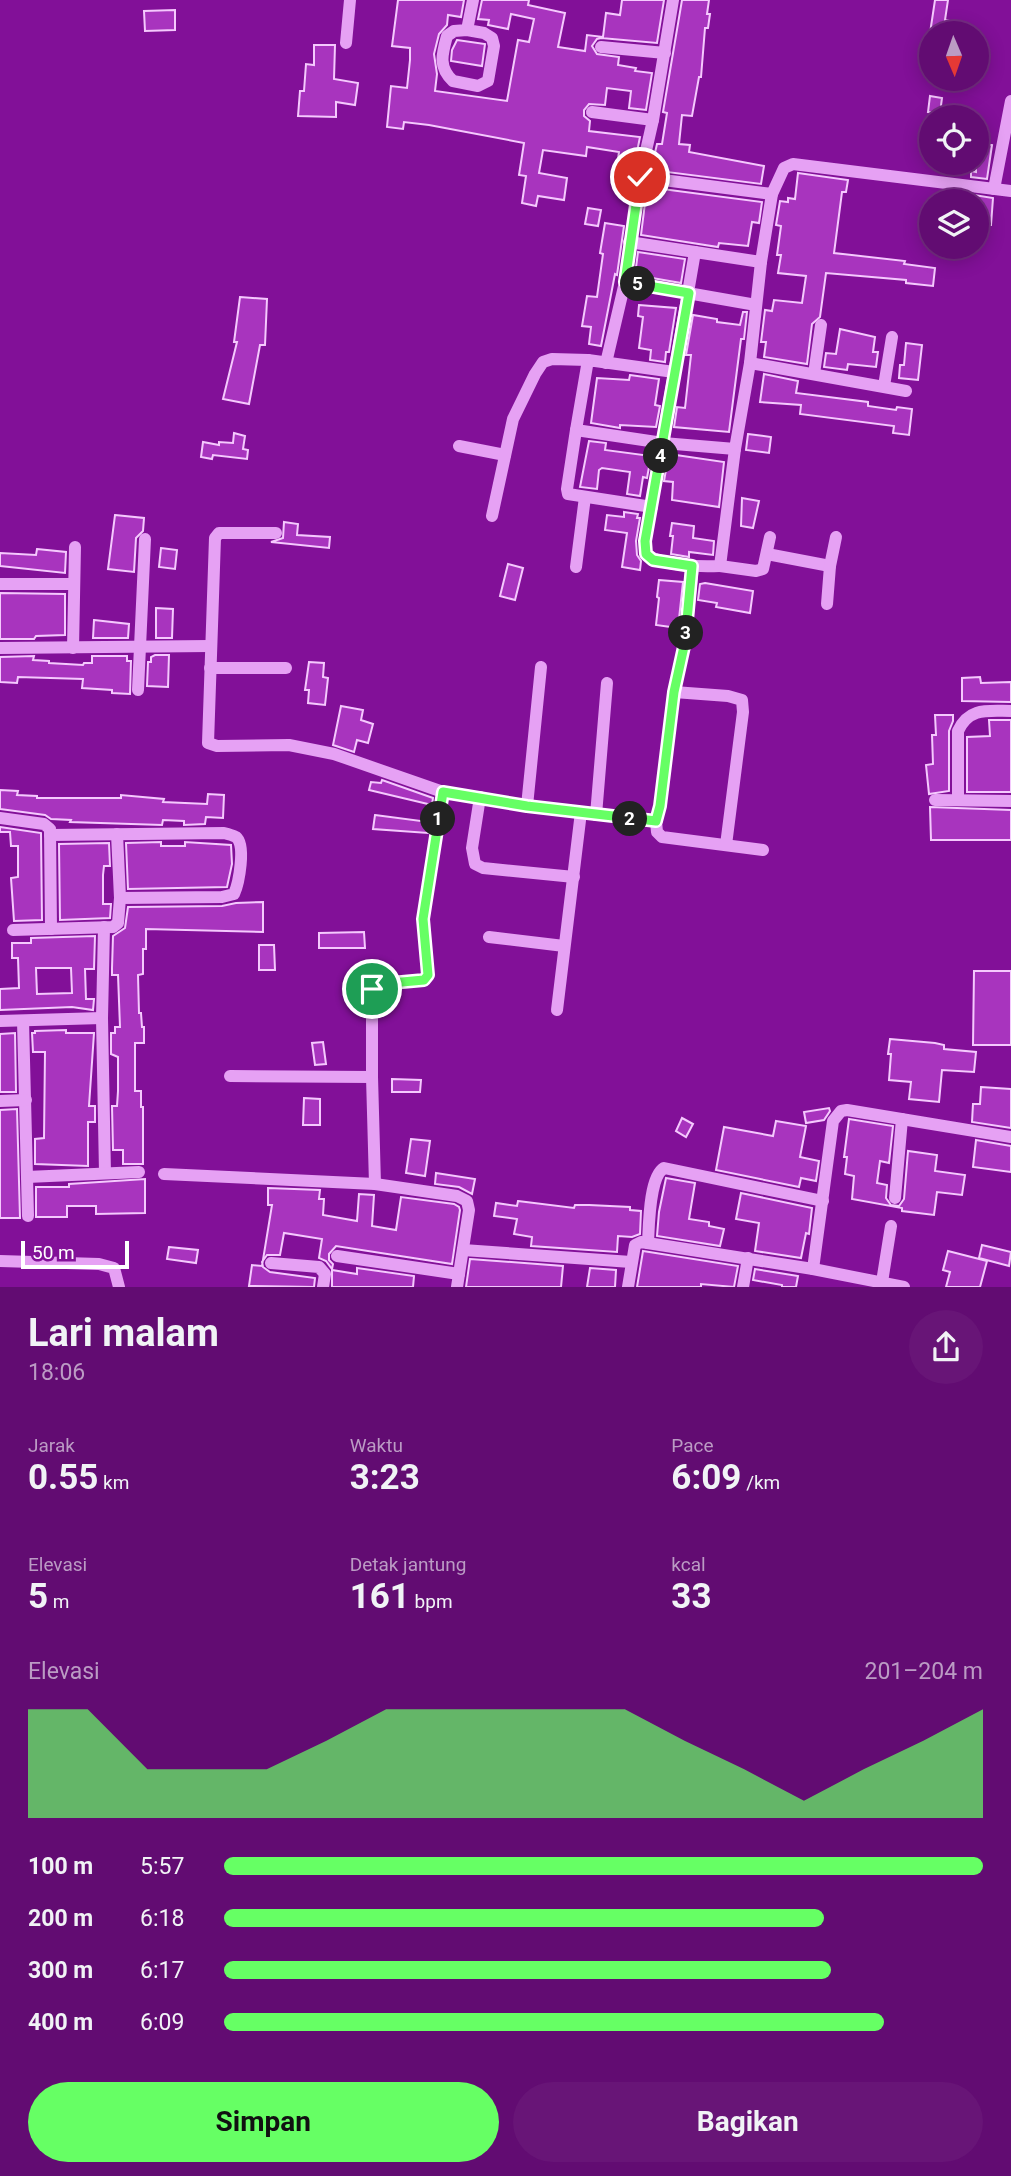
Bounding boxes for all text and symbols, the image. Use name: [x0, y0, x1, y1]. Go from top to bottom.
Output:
north arrow: [919, 21, 989, 91]
map controls: [919, 21, 989, 259]
button: locate: [919, 105, 989, 175]
pin: [610, 147, 670, 207]
icon: check: [621, 158, 659, 196]
button: layers: [919, 189, 989, 259]
pin: 5: [620, 266, 656, 302]
text: 5: [632, 272, 643, 295]
pin: 4: [644, 438, 678, 474]
text: 4: [655, 444, 666, 467]
pin: 3: [668, 616, 704, 650]
text: 3: [680, 621, 691, 644]
pin: 1: [420, 802, 456, 836]
pin: 2: [612, 802, 648, 836]
text: 1: [432, 807, 443, 830]
text: 2: [624, 807, 635, 830]
pin: [342, 959, 402, 1019]
icon: arrive: [353, 970, 391, 1008]
scale bar: [21, 1238, 130, 1270]
text: 50 m: [32, 1241, 75, 1264]
button: share: [909, 1310, 983, 1384]
text: Lari malam: [28, 1311, 219, 1355]
text: 18:06: [28, 1359, 85, 1386]
text: Jarak: [28, 1434, 75, 1457]
text: Waktu: [350, 1434, 403, 1457]
text: Pace: [671, 1434, 714, 1457]
text: 0.55: [28, 1457, 98, 1498]
text: 3:23: [350, 1457, 420, 1498]
text: 6:09: [671, 1457, 741, 1498]
text: km: [98, 1471, 129, 1494]
text: /km: [741, 1471, 780, 1494]
text: Elevasi: [28, 1553, 87, 1576]
text: Detak jantung: [350, 1553, 466, 1576]
text: kcal: [671, 1553, 706, 1576]
text: 5: [28, 1576, 48, 1617]
text: 161: [350, 1576, 410, 1617]
text: 33: [671, 1576, 712, 1617]
text: m: [48, 1590, 69, 1613]
text: bpm: [410, 1590, 453, 1613]
text: Elevasi: [28, 1658, 100, 1685]
text: 201–204 m: [864, 1658, 983, 1685]
text: 100 m: [28, 1853, 93, 1880]
text: 5:57: [140, 1853, 184, 1880]
text: 200 m: [28, 1905, 93, 1932]
text: 6:18: [140, 1905, 184, 1932]
text: 300 m: [28, 1957, 93, 1984]
text: 6:17: [140, 1957, 184, 1984]
text: 400 m: [28, 2009, 93, 2036]
text: 6:09: [140, 2009, 184, 2036]
button: Simpan: [28, 2082, 499, 2162]
button: Bagikan: [513, 2082, 983, 2162]

